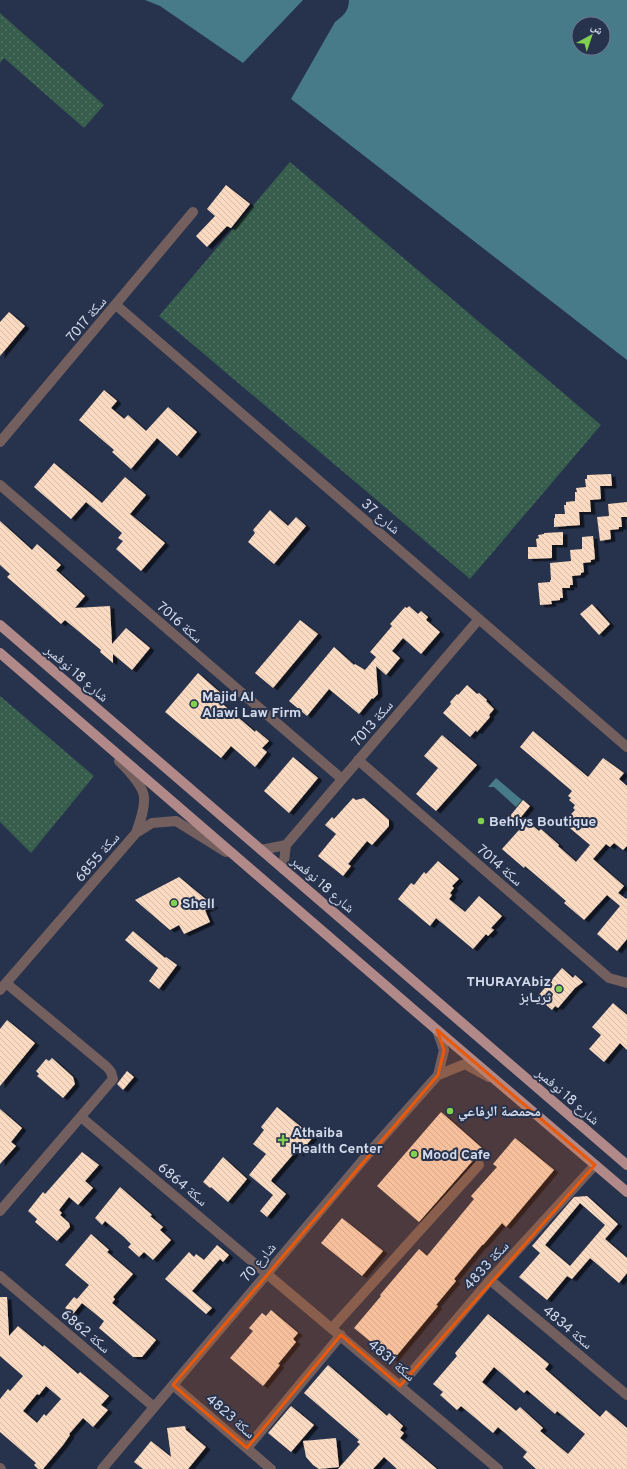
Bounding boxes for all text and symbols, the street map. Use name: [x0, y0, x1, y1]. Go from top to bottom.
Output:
north arrow: [571, 16, 611, 56]
text: ش: [588, 20, 606, 38]
street label: سكة 7017: [63, 294, 111, 346]
street label: شارع 37: [357, 496, 403, 538]
street label: سكة 7016: [153, 599, 205, 648]
street label: شارع 18 نوفمبر: [40, 641, 111, 706]
place label: Majid Al Alawi Law Firm: [202, 689, 301, 722]
street label: سكة 7013: [349, 698, 398, 750]
marker: Majid Al Alawi Law Firm: [189, 699, 199, 709]
place label: Behlys Boutique: [489, 814, 596, 831]
marker: Behlys Boutique: [476, 816, 486, 826]
street label: سكة 6855: [72, 830, 124, 886]
street label: سكة 7014: [473, 842, 525, 891]
street label: شارع 18 نوفمبر: [286, 852, 357, 917]
place label: Shell: [182, 896, 215, 913]
marker: Shell: [169, 898, 179, 908]
place label: THURAYAbiz ثريـابز: [467, 974, 551, 1007]
marker: THURAYAbiz ثريـابز: [554, 984, 564, 994]
street label: شارع 18 نوفمبر: [531, 1064, 602, 1129]
place label: محمصة الرفاعي: [458, 1104, 541, 1122]
marker: محمصة الرفاعي: [445, 1106, 455, 1116]
place label: Athaiba Health Center: [292, 1125, 383, 1158]
marker: Athaiba Health Center: [277, 1134, 289, 1146]
place label: Mood Cafe: [422, 1147, 490, 1164]
marker: Mood Cafe: [409, 1149, 419, 1159]
street label: سكة 6864: [154, 1160, 210, 1211]
street label: سكة 4833: [461, 1238, 513, 1294]
street label: شارع 70: [238, 1240, 280, 1286]
street label: سكة 4834: [539, 1302, 595, 1354]
street label: سكة 6862: [57, 1307, 113, 1358]
street label: سكة 4831: [364, 1337, 418, 1386]
street label: سكة 4823: [202, 1391, 258, 1443]

